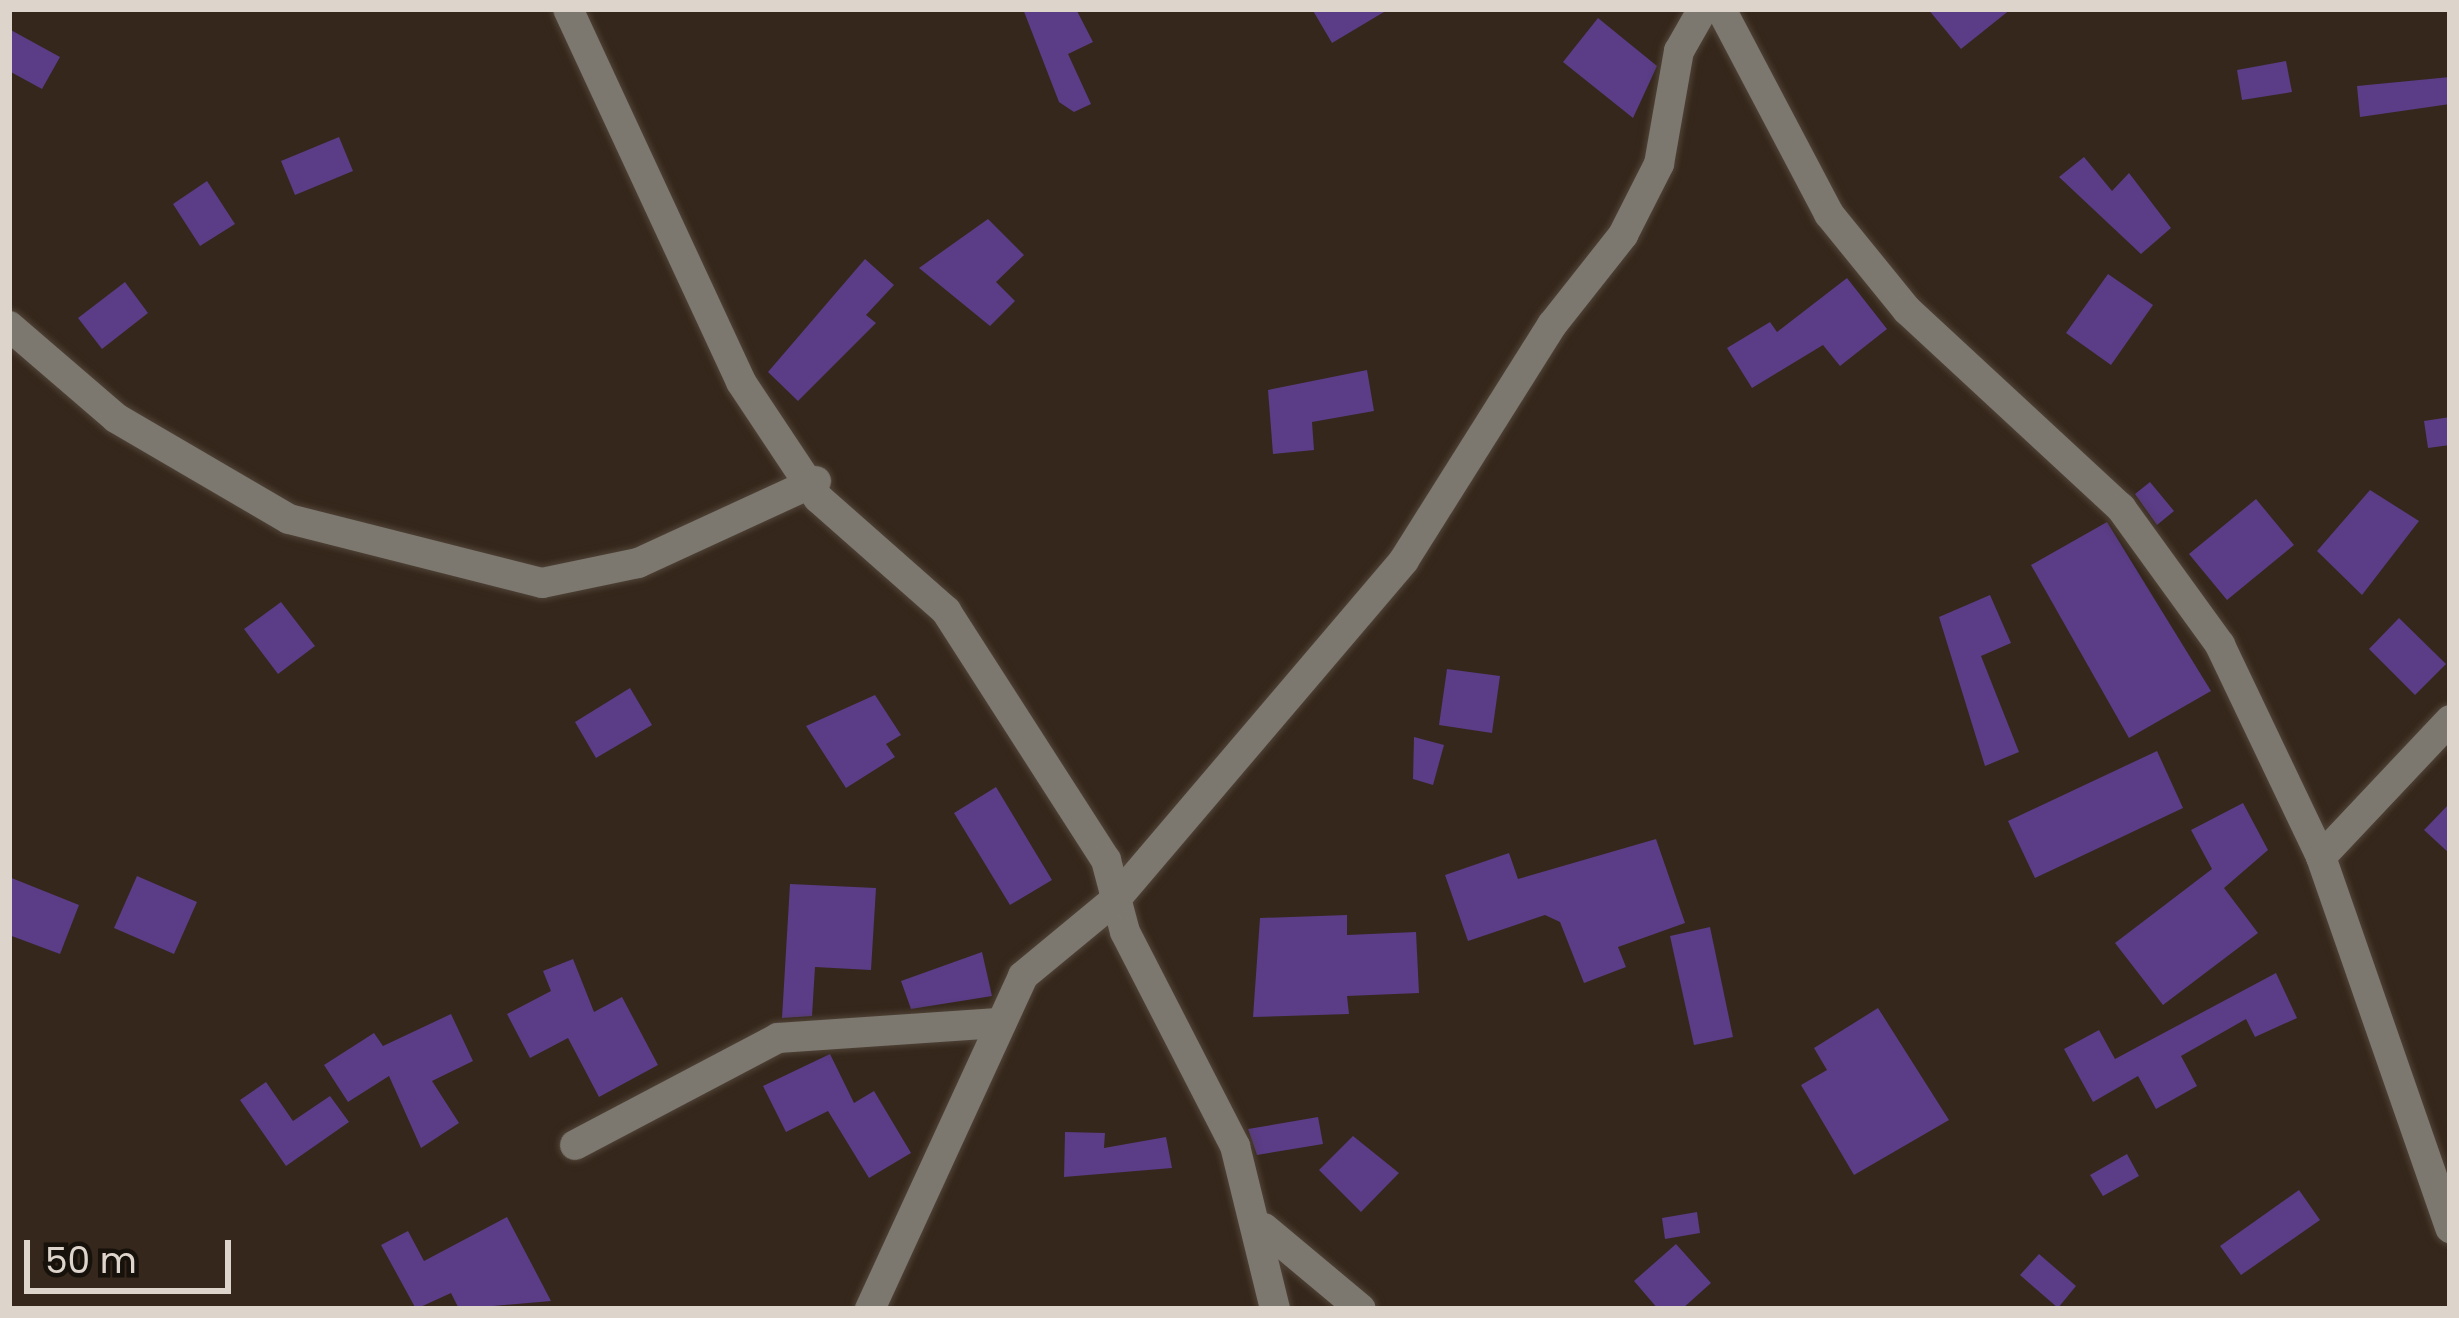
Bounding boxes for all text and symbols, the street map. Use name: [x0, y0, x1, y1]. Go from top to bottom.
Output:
scale bar: [30, 1216, 237, 1290]
text: 50 m: [45, 1235, 137, 1286]

